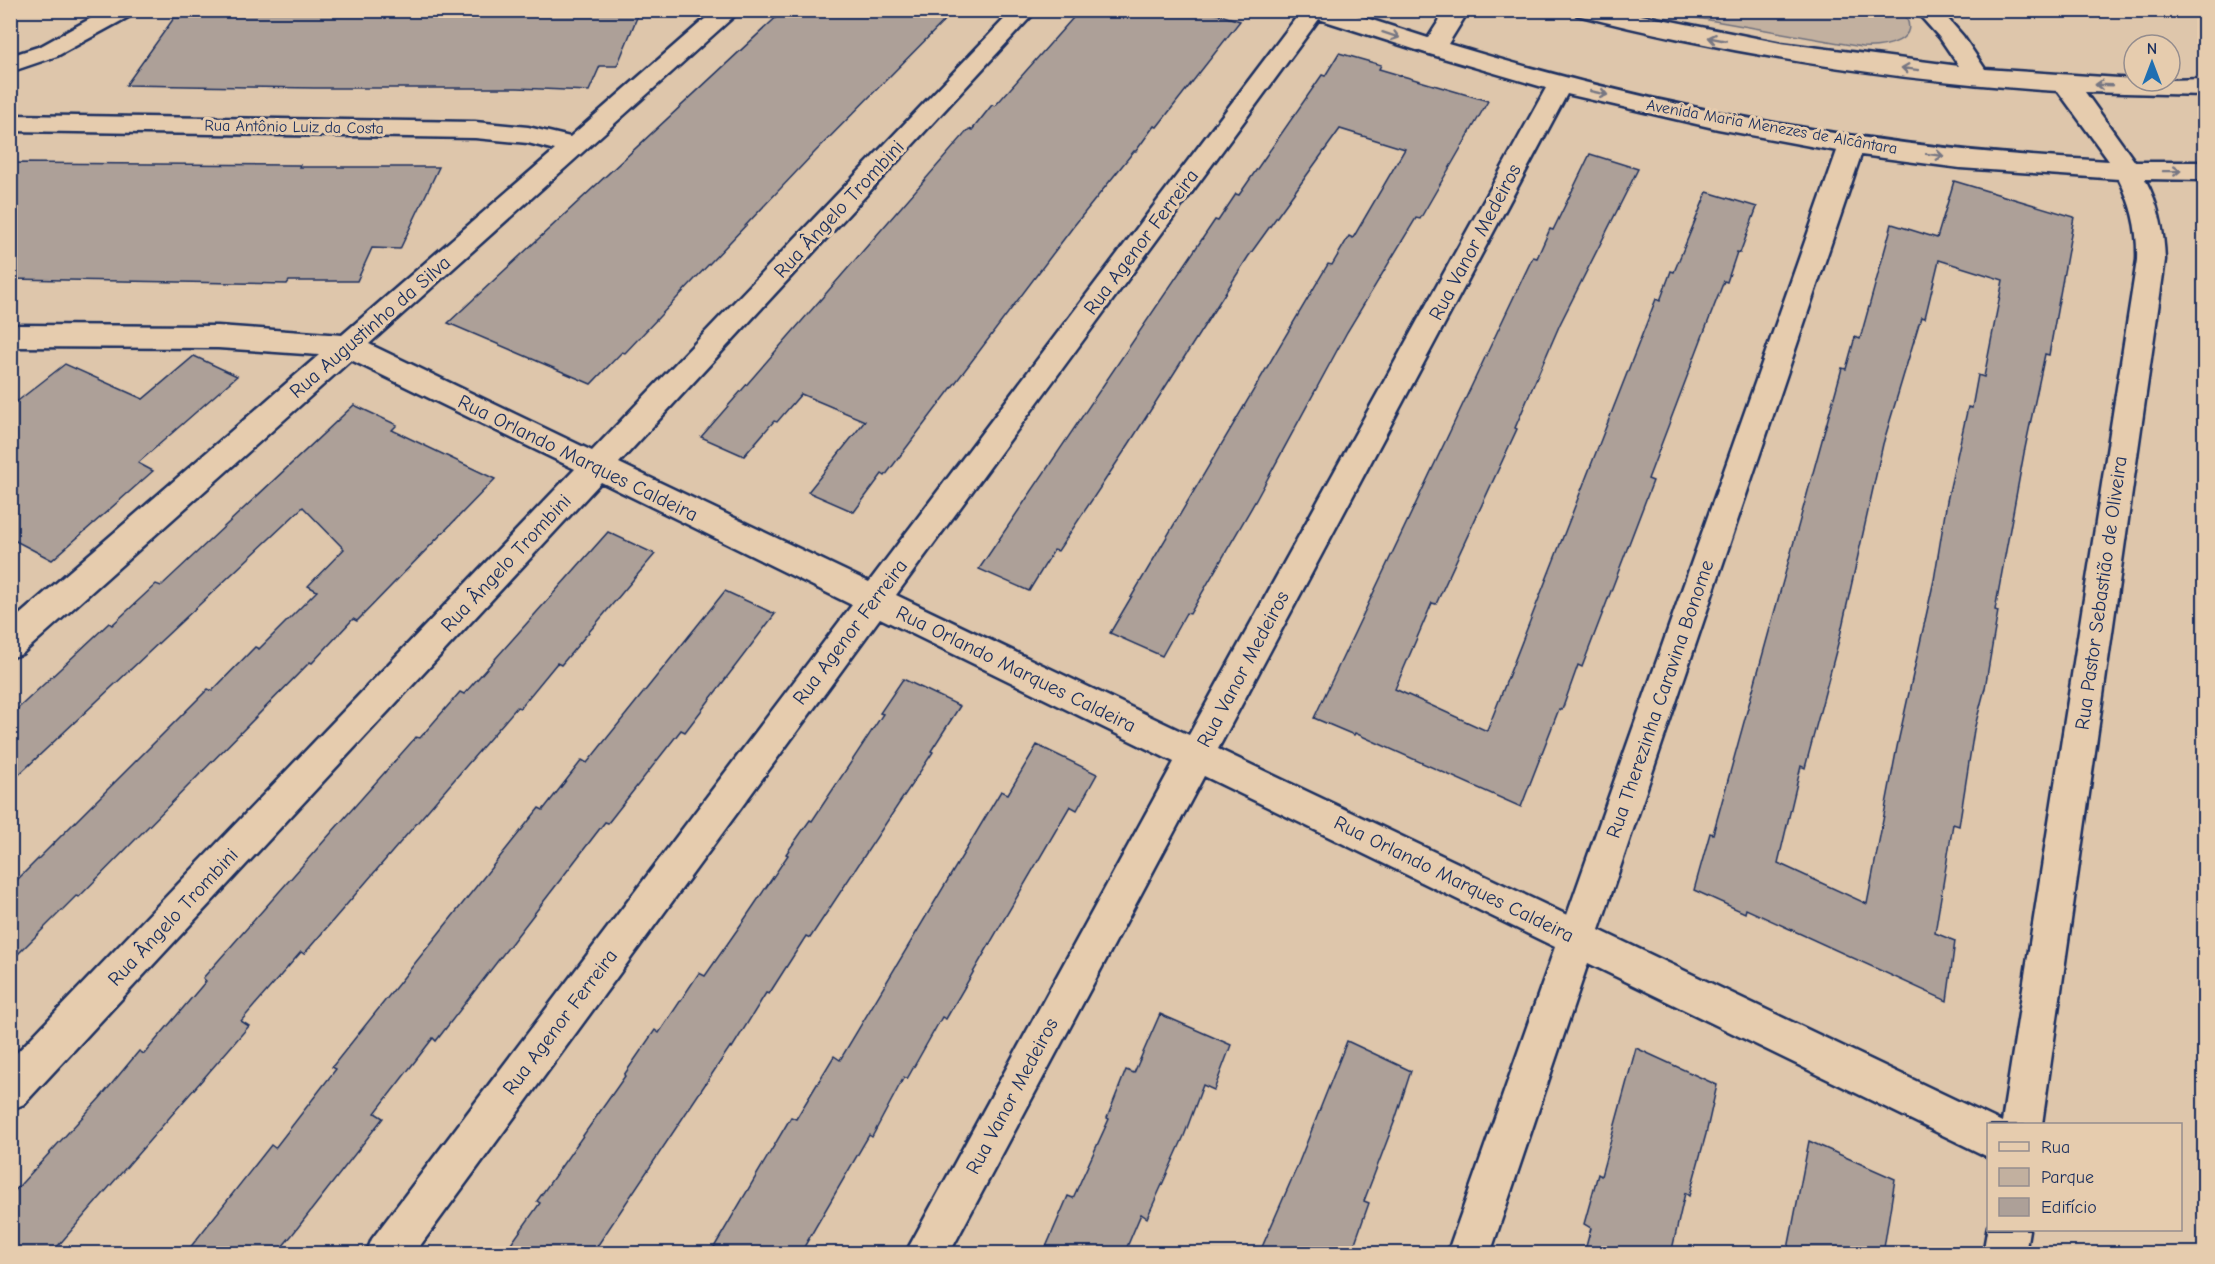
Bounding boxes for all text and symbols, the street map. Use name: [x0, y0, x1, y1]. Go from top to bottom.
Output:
one-way arrow: [1381, 30, 1400, 41]
one-way arrow: [1708, 33, 1728, 44]
north arrow: [2122, 33, 2182, 93]
text: N: [2147, 40, 2157, 58]
one-way arrow: [1900, 63, 1920, 74]
one-way arrow: [2095, 79, 2115, 90]
one-way arrow: [1589, 88, 1608, 100]
street label: Avenida Maria Menezes de Alcântara: [1645, 96, 1899, 158]
street label: Rua Antônio Luiz da Costa: [204, 116, 384, 138]
street label: Rua Ângelo Trombini: [768, 135, 909, 283]
one-way arrow: [1925, 150, 1945, 161]
street label: Rua Vanor Medeiros: [1424, 160, 1526, 324]
street label: Rua Agenor Ferreira: [1079, 165, 1203, 319]
one-way arrow: [2161, 165, 2181, 177]
street label: Rua Augustinho da Silva: [285, 251, 455, 403]
street label: Rua Orlando Marques Caldeira: [454, 390, 702, 526]
street label: Rua Pastor Sebastião de Oliveira: [2070, 455, 2132, 731]
street label: Rua Ângelo Trombini: [435, 489, 576, 637]
street label: Rua Agenor Ferreira: [788, 555, 912, 709]
street label: Rua Therezinha Caravina Bonome: [1602, 557, 1718, 841]
street label: Rua Vanor Medeiros: [1192, 587, 1294, 751]
street label: Rua Orlando Marques Caldeira: [892, 601, 1140, 737]
street label: Rua Orlando Marques Caldeira: [1330, 811, 1578, 947]
street label: Rua Ângelo Trombini: [102, 843, 243, 991]
street label: Rua Agenor Ferreira: [498, 945, 622, 1099]
street label: Rua Vanor Medeiros: [961, 1014, 1063, 1178]
legend: [1987, 1123, 2182, 1231]
text: Rua: [2041, 1137, 2070, 1158]
text: Parque: [2041, 1167, 2094, 1188]
text: Edifício: [2041, 1197, 2097, 1218]

